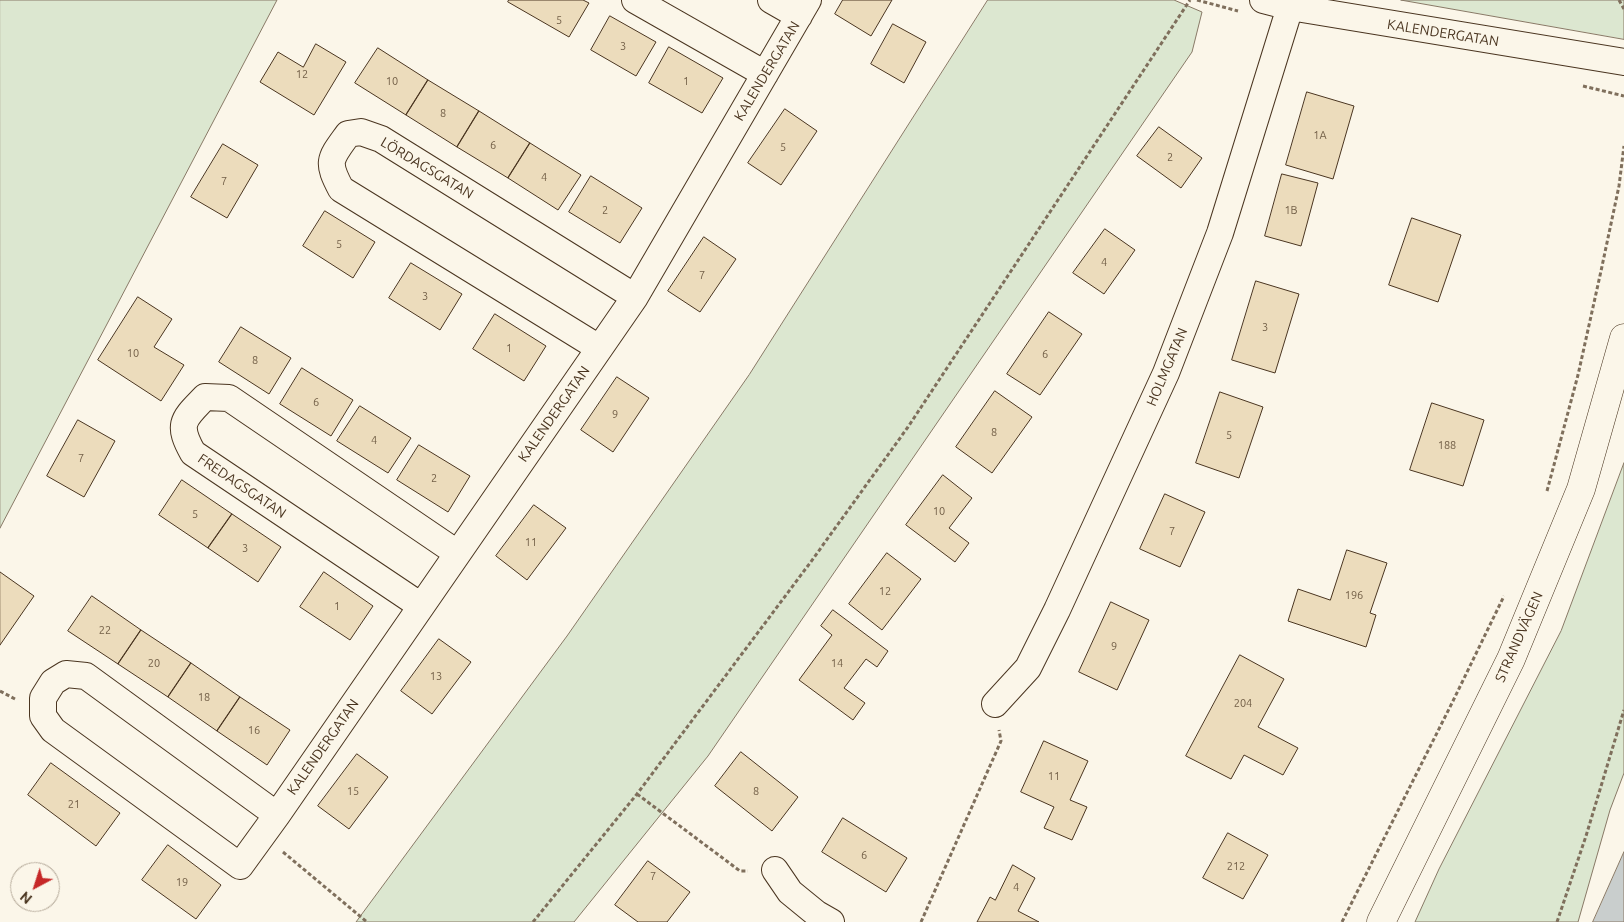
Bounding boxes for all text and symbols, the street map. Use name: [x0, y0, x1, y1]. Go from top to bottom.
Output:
house number: 5: [556, 13, 562, 27]
street label: KALENDERGATAN: [1386, 16, 1500, 50]
street label: KALENDERGATAN: [731, 18, 803, 124]
house number: 3: [620, 39, 626, 53]
house number: 12: [296, 67, 308, 81]
house number: 10: [386, 74, 398, 88]
house number: 1: [683, 74, 689, 88]
house number: 8: [440, 106, 446, 120]
house number: 1A: [1313, 128, 1327, 142]
street label: LÖRDAGSGATAN: [378, 134, 476, 202]
house number: 6: [490, 138, 496, 152]
house number: 5: [780, 140, 786, 154]
house number: 2: [1167, 150, 1173, 164]
house number: 4: [541, 170, 547, 184]
house number: 7: [221, 174, 227, 188]
house number: 2: [602, 203, 608, 217]
house number: 1B: [1284, 203, 1298, 217]
house number: 5: [336, 237, 342, 251]
house number: 4: [1101, 255, 1107, 269]
house number: 7: [699, 268, 705, 282]
house number: 3: [422, 289, 428, 303]
house number: 3: [1262, 320, 1268, 334]
street label: HOLMGATAN: [1143, 325, 1191, 409]
house number: 1: [506, 341, 512, 355]
house number: 10: [127, 346, 139, 360]
house number: 6: [1042, 347, 1048, 361]
house number: 8: [252, 353, 258, 367]
street label: KALENDERGATAN: [515, 363, 593, 465]
house number: 6: [313, 395, 319, 409]
house number: 9: [612, 407, 618, 421]
house number: 8: [991, 425, 997, 439]
house number: 5: [1226, 428, 1232, 442]
house number: 4: [371, 433, 377, 447]
house number: 188: [1438, 438, 1456, 452]
street label: FREDAGSGATAN: [195, 450, 289, 522]
house number: 7: [78, 451, 84, 465]
house number: 2: [431, 471, 437, 485]
house number: 10: [933, 504, 945, 518]
house number: 5: [192, 507, 198, 521]
house number: 7: [1169, 524, 1175, 538]
house number: 11: [525, 535, 537, 549]
house number: 3: [242, 541, 248, 555]
house number: 12: [879, 584, 891, 598]
house number: 196: [1345, 588, 1363, 602]
street label: STRANDVÄGEN: [1492, 589, 1546, 685]
house number: 1: [334, 599, 340, 613]
house number: 22: [99, 623, 111, 637]
house number: 9: [1111, 639, 1117, 653]
house number: 20: [148, 656, 160, 670]
house number: 14: [831, 656, 843, 670]
house number: 13: [430, 669, 442, 683]
house number: 18: [198, 690, 210, 704]
street label: KALENDERGATAN: [284, 696, 362, 798]
house number: 204: [1234, 696, 1252, 710]
house number: 16: [248, 723, 260, 737]
house number: 11: [1048, 769, 1060, 783]
house number: 15: [347, 784, 359, 798]
house number: 8: [753, 784, 759, 798]
house number: 21: [68, 797, 80, 811]
house number: 6: [861, 848, 867, 862]
house number: 212: [1227, 859, 1245, 873]
north arrow: [10, 862, 60, 912]
house number: 7: [650, 869, 656, 883]
house number: 19: [176, 875, 188, 889]
house number: 4: [1013, 880, 1019, 894]
text: N: [17, 888, 35, 907]

